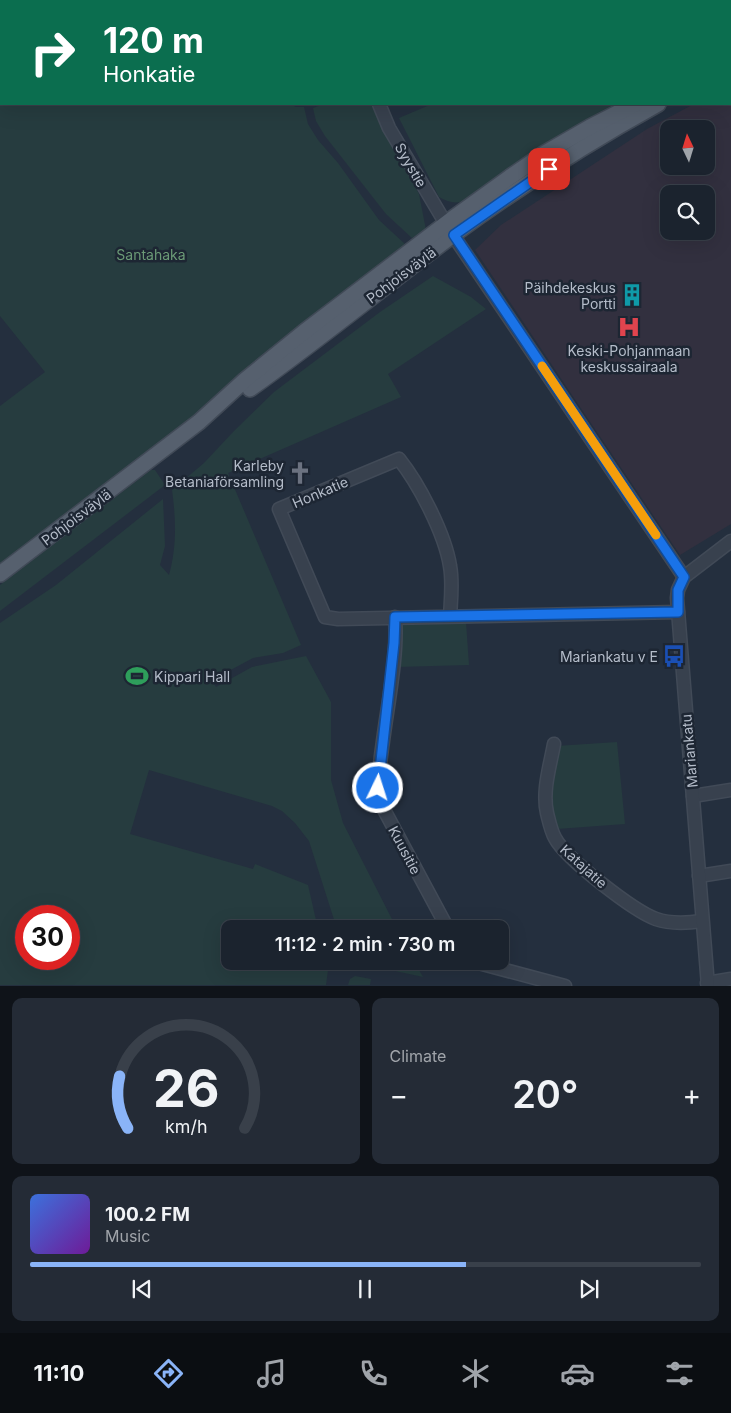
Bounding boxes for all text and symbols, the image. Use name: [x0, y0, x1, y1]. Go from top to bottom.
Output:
text: 120 m: [103, 19, 204, 61]
icon: right: [20, 20, 85, 85]
text: Honkatie: [103, 61, 195, 87]
north arrow: [660, 120, 715, 175]
map controls: [660, 120, 715, 240]
street label: Syystie: [392, 140, 430, 190]
pin: [528, 148, 570, 190]
icon: arrive: [535, 155, 563, 183]
button: search: [660, 185, 715, 240]
street label: Pohjoisväylä: [363, 243, 439, 307]
park label: Santahaka: [116, 246, 186, 263]
place label: Päihdekeskus Portti: [525, 279, 616, 312]
building icon: Päihdekeskus Portti: [619, 282, 645, 308]
hospital icon: Keski-Pohjanmaan keskussairaala: [616, 314, 642, 340]
place label: Keski-Pohjanmaan keskussairaala: [567, 342, 691, 375]
place label: Karleby Betaniaförsamling: [165, 457, 284, 490]
church icon: Karleby Betaniaförsamling: [287, 460, 313, 486]
street label: Honkatie: [290, 473, 350, 511]
street label: Pohjoisväylä: [38, 485, 114, 549]
bus stop icon: Mariankatu v E: [661, 643, 687, 669]
place label: Mariankatu v E: [560, 648, 658, 665]
sports icon: Kippari Hall: [124, 663, 150, 689]
place label: Kippari Hall: [154, 668, 230, 685]
street label: Mariankatu: [677, 713, 701, 789]
position arrow: [351, 761, 403, 813]
street label: Kuusitie: [385, 823, 425, 877]
street label: Katajatie: [557, 841, 611, 891]
speed limit sign: 30: [15, 905, 80, 970]
text: 11:12 · 2 min · 730 m: [275, 933, 455, 956]
text: Climate: [390, 1046, 446, 1066]
text: 26: [152, 1057, 219, 1120]
text: 20°: [512, 1071, 578, 1117]
text: −: [390, 1078, 408, 1112]
text: +: [682, 1078, 701, 1112]
text: km/h: [165, 1116, 207, 1137]
text: 100.2 FM: [105, 1203, 190, 1226]
text: Music: [105, 1226, 150, 1246]
icon: previous: [128, 1275, 156, 1303]
icon: pause: [351, 1275, 379, 1303]
icon: next: [575, 1275, 603, 1303]
icon: directions: [151, 1356, 186, 1391]
icon: music: [254, 1356, 289, 1391]
icon: phone: [356, 1356, 391, 1391]
icon: climate: [458, 1356, 493, 1391]
icon: car: [560, 1356, 595, 1391]
icon: filters: [662, 1356, 697, 1391]
text: 11:10: [34, 1360, 84, 1386]

